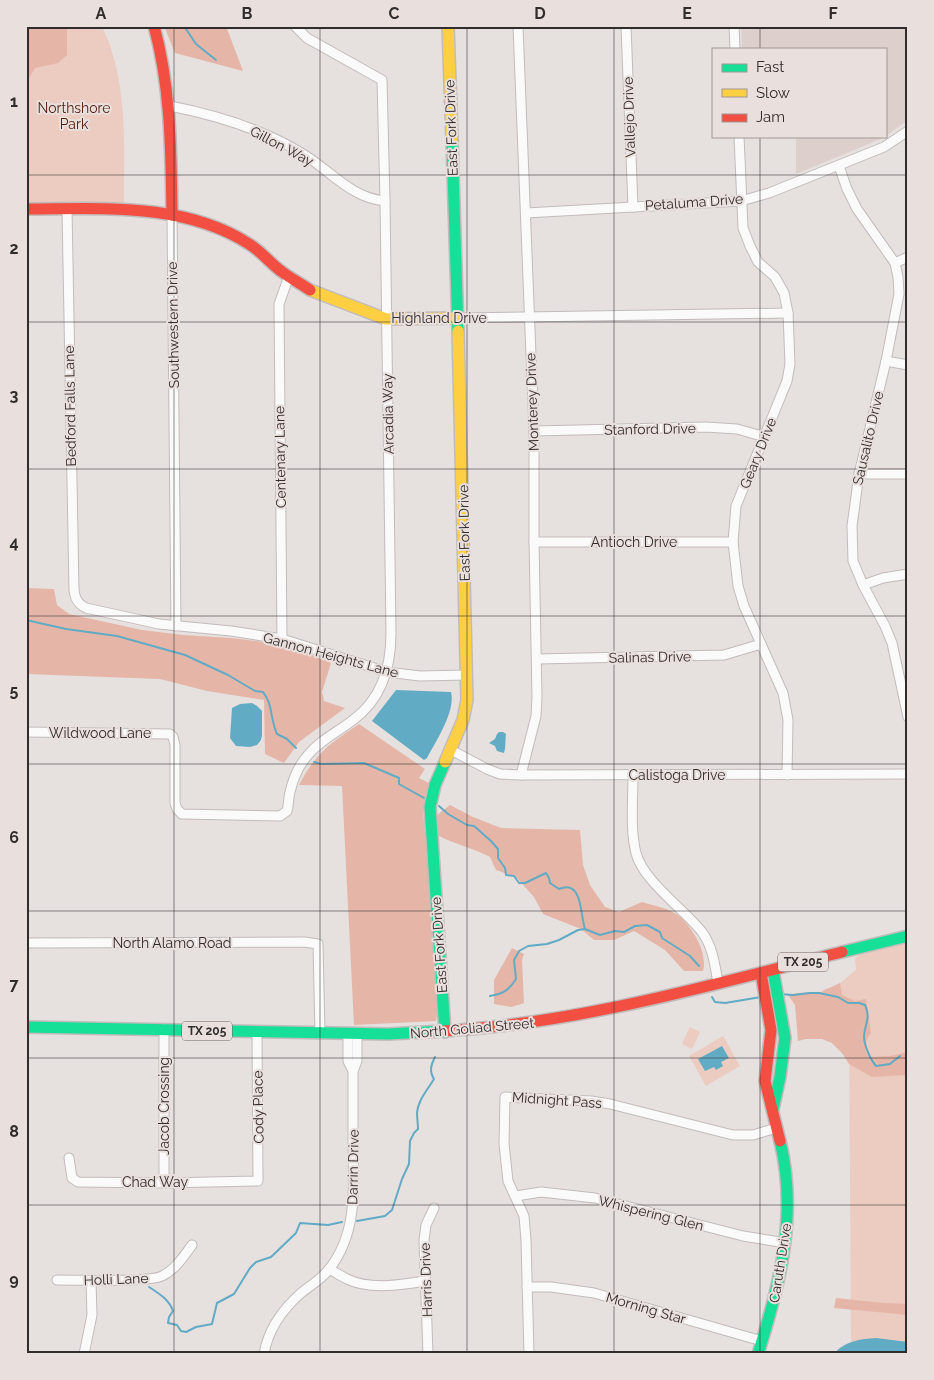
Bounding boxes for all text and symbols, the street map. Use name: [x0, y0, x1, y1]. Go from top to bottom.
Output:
text: A: [96, 4, 107, 23]
text: B: [242, 4, 253, 23]
text: C: [389, 4, 400, 23]
text: D: [534, 4, 546, 23]
text: E: [682, 4, 692, 23]
text: F: [828, 4, 838, 23]
legend: [712, 48, 886, 138]
text: Fast: [756, 58, 784, 76]
street label: Vallejo Drive: [620, 76, 638, 158]
street label: East Fork Drive: [441, 79, 461, 177]
text: Slow: [756, 84, 790, 102]
text: 1: [10, 92, 18, 111]
park label: Northshore Park: [38, 100, 110, 132]
text: Jam: [756, 108, 785, 126]
street label: Gillon Way: [248, 123, 317, 169]
street label: Petaluma Drive: [644, 191, 744, 213]
text: 2: [9, 239, 19, 258]
street label: Southwestern Drive: [164, 261, 182, 389]
street label: Highland Drive: [391, 310, 487, 326]
street label: Bedford Falls Lane: [61, 345, 79, 467]
street label: Monterey Drive: [522, 353, 542, 451]
street label: Arcadia Way: [379, 373, 397, 455]
text: 3: [10, 386, 19, 405]
street label: Sausalito Drive: [849, 390, 887, 486]
street label: Centenary Lane: [271, 406, 289, 508]
street label: Geary Drive: [737, 415, 779, 491]
street label: Stanford Drive: [604, 420, 696, 438]
street label: East Fork Drive: [455, 485, 473, 581]
text: 4: [9, 533, 19, 552]
street label: Antioch Drive: [591, 534, 677, 550]
street label: Gannon Heights Lane: [262, 629, 400, 681]
street label: Salinas Drive: [609, 648, 691, 666]
text: 5: [10, 681, 19, 700]
street label: Wildwood Lane: [49, 725, 151, 741]
street label: Calistoga Drive: [628, 767, 726, 783]
text: 6: [9, 828, 19, 847]
street label: East Fork Drive: [428, 896, 450, 994]
street label: North Alamo Road: [112, 935, 232, 951]
road number: TX 205: [778, 952, 828, 972]
text: 7: [10, 975, 19, 994]
street label: North Goliad Street: [409, 1015, 535, 1041]
road number: TX 205: [182, 1021, 232, 1040]
street label: Jacob Crossing: [156, 1057, 172, 1155]
street label: Cody Place: [249, 1070, 267, 1144]
street label: Midnight Pass: [512, 1089, 603, 1111]
text: 8: [9, 1122, 19, 1141]
street label: Darrin Drive: [344, 1129, 362, 1205]
street label: Chad Way: [122, 1174, 188, 1190]
street label: Whispering Glen: [597, 1192, 705, 1234]
street label: Caruth Drive: [766, 1222, 794, 1304]
street label: Harris Drive: [417, 1242, 435, 1318]
text: 9: [9, 1270, 19, 1289]
street label: Holli Lane: [83, 1270, 149, 1288]
street label: Morning Star: [604, 1289, 688, 1327]

